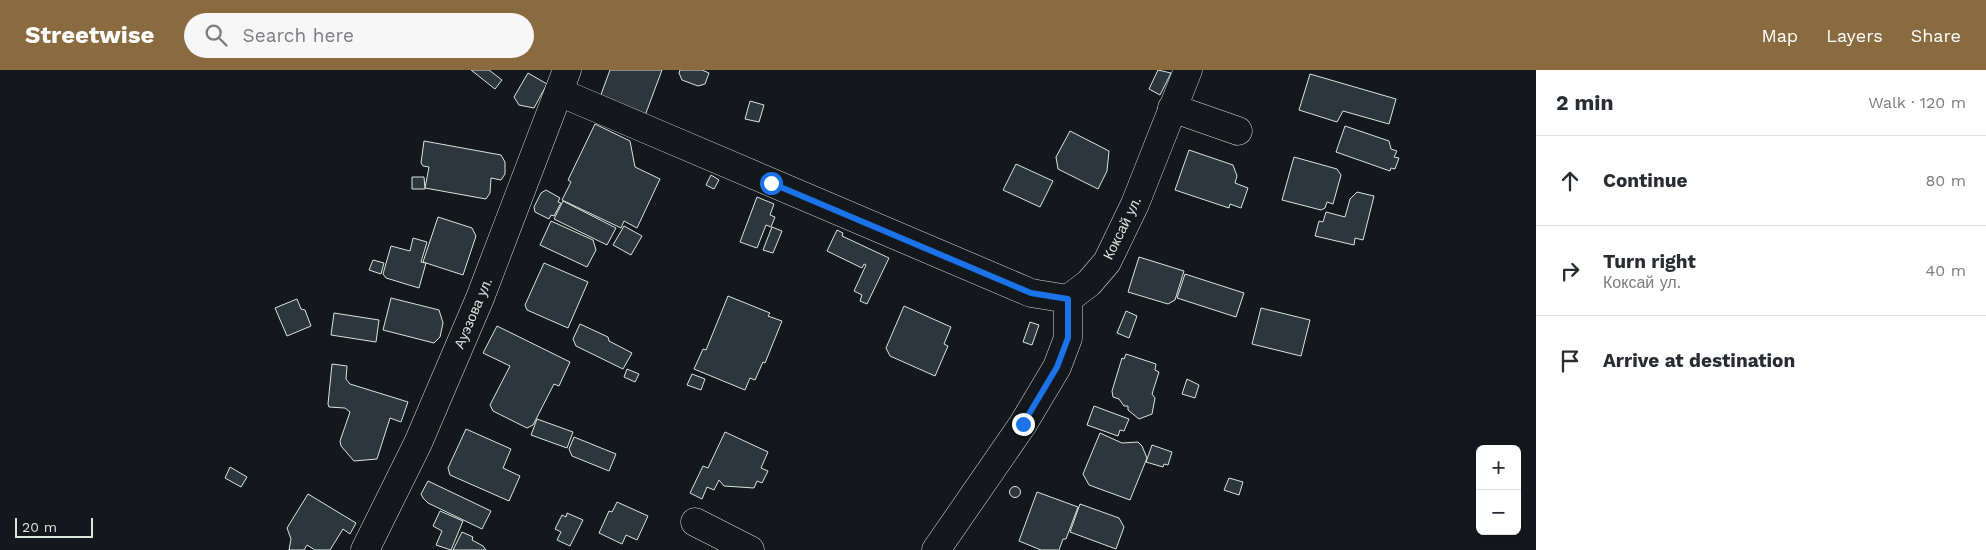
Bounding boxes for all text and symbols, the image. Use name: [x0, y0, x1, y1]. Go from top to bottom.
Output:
search box: [184, 13, 534, 58]
text: Streetwise: [25, 21, 154, 49]
icon: search: [202, 21, 230, 49]
text: Search here: [242, 24, 354, 47]
text: Map: [1761, 25, 1798, 46]
text: Layers: [1826, 25, 1883, 46]
text: Share: [1911, 25, 1961, 46]
text: 2 min: [1556, 90, 1613, 115]
text: Walk · 120 m: [1868, 93, 1966, 112]
icon: ahead: [1556, 167, 1584, 195]
text: Continue: [1603, 169, 1687, 192]
text: 80 m: [1925, 171, 1966, 190]
route start: [760, 172, 783, 195]
street label: Коксай ул.: [1100, 194, 1144, 262]
text: Turn right: [1603, 250, 1696, 273]
icon: right: [1556, 257, 1584, 285]
text: 40 m: [1926, 261, 1966, 280]
text: Коксай ул.: [1603, 273, 1681, 292]
street label: Ауэзова ул.: [451, 275, 495, 351]
icon: arrive: [1556, 347, 1584, 375]
text: Arrive at destination: [1603, 349, 1795, 372]
route end: [1012, 413, 1035, 436]
map controls: [1476, 445, 1521, 535]
button: +: [1476, 445, 1521, 490]
button: −: [1476, 490, 1521, 535]
scale bar: [15, 515, 92, 538]
text: 20 m: [22, 519, 57, 535]

